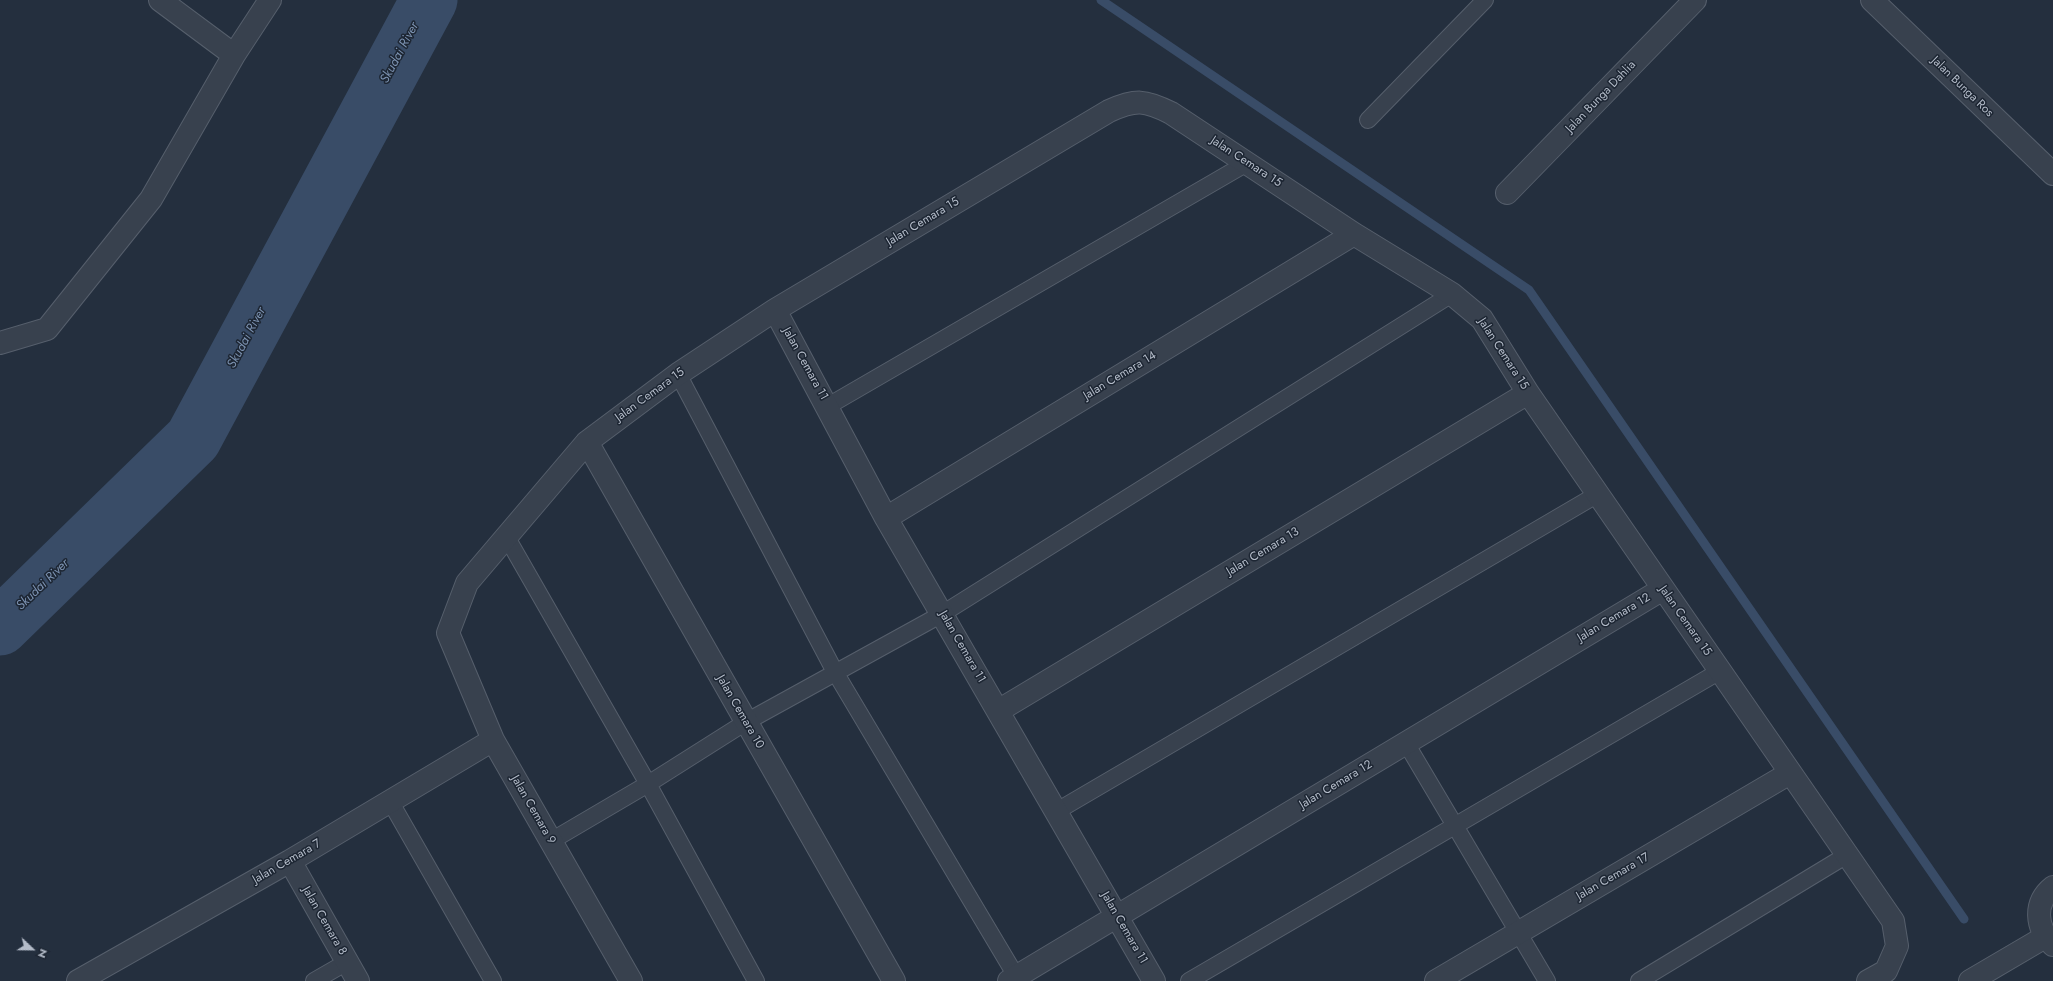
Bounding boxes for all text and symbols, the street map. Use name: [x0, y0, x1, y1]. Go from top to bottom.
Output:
water label: Skudai River: [377, 20, 423, 86]
street label: Jalan Bunga Ros: [1928, 54, 1996, 120]
street label: Jalan Bunga Dahlia: [1563, 58, 1639, 136]
street label: Jalan Cemara 15: [1208, 134, 1284, 190]
street label: Jalan Cemara 15: [884, 195, 962, 249]
water label: Skudai River: [224, 305, 270, 371]
street label: Jalan Cemara 15: [1475, 316, 1531, 392]
street label: Jalan Cemara 11: [779, 325, 831, 403]
street label: Jalan Cemara 14: [1081, 349, 1159, 403]
street label: Jalan Cemara 15: [612, 365, 688, 425]
street label: Jalan Cemara 13: [1224, 525, 1302, 579]
water label: Skudai River: [13, 556, 73, 614]
street label: Jalan Cemara 15: [1656, 583, 1714, 659]
street label: Jalan Cemara 12: [1575, 591, 1653, 645]
street label: Jalan Cemara 11: [936, 608, 988, 686]
street label: Jalan Cemara 10: [713, 673, 767, 751]
street label: Jalan Cemara 12: [1297, 758, 1375, 812]
street label: Jalan Cemara 9: [508, 773, 558, 847]
street label: Jalan Cemara 7: [250, 837, 324, 887]
street label: Jalan Cemara 17: [1574, 850, 1652, 904]
street label: Jalan Cemara 8: [299, 884, 349, 958]
street label: Jalan Cemara 11: [1098, 889, 1150, 967]
north arrow: [12, 929, 52, 969]
text: N: [34, 946, 52, 961]

